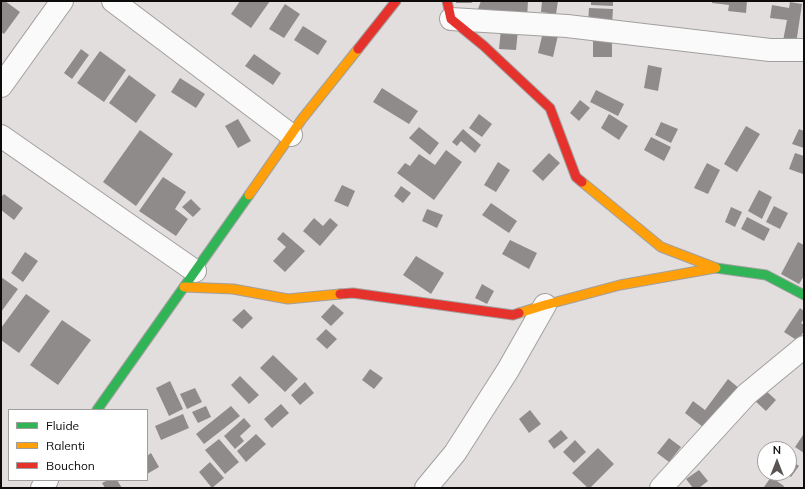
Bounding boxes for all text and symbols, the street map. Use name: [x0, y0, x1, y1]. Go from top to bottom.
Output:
legend: [8, 409, 148, 481]
text: Fluide: [46, 418, 79, 433]
text: Ralenti: [46, 438, 85, 453]
north arrow: [757, 441, 797, 481]
text: N: [773, 443, 781, 457]
text: Bouchon: [46, 458, 95, 473]

